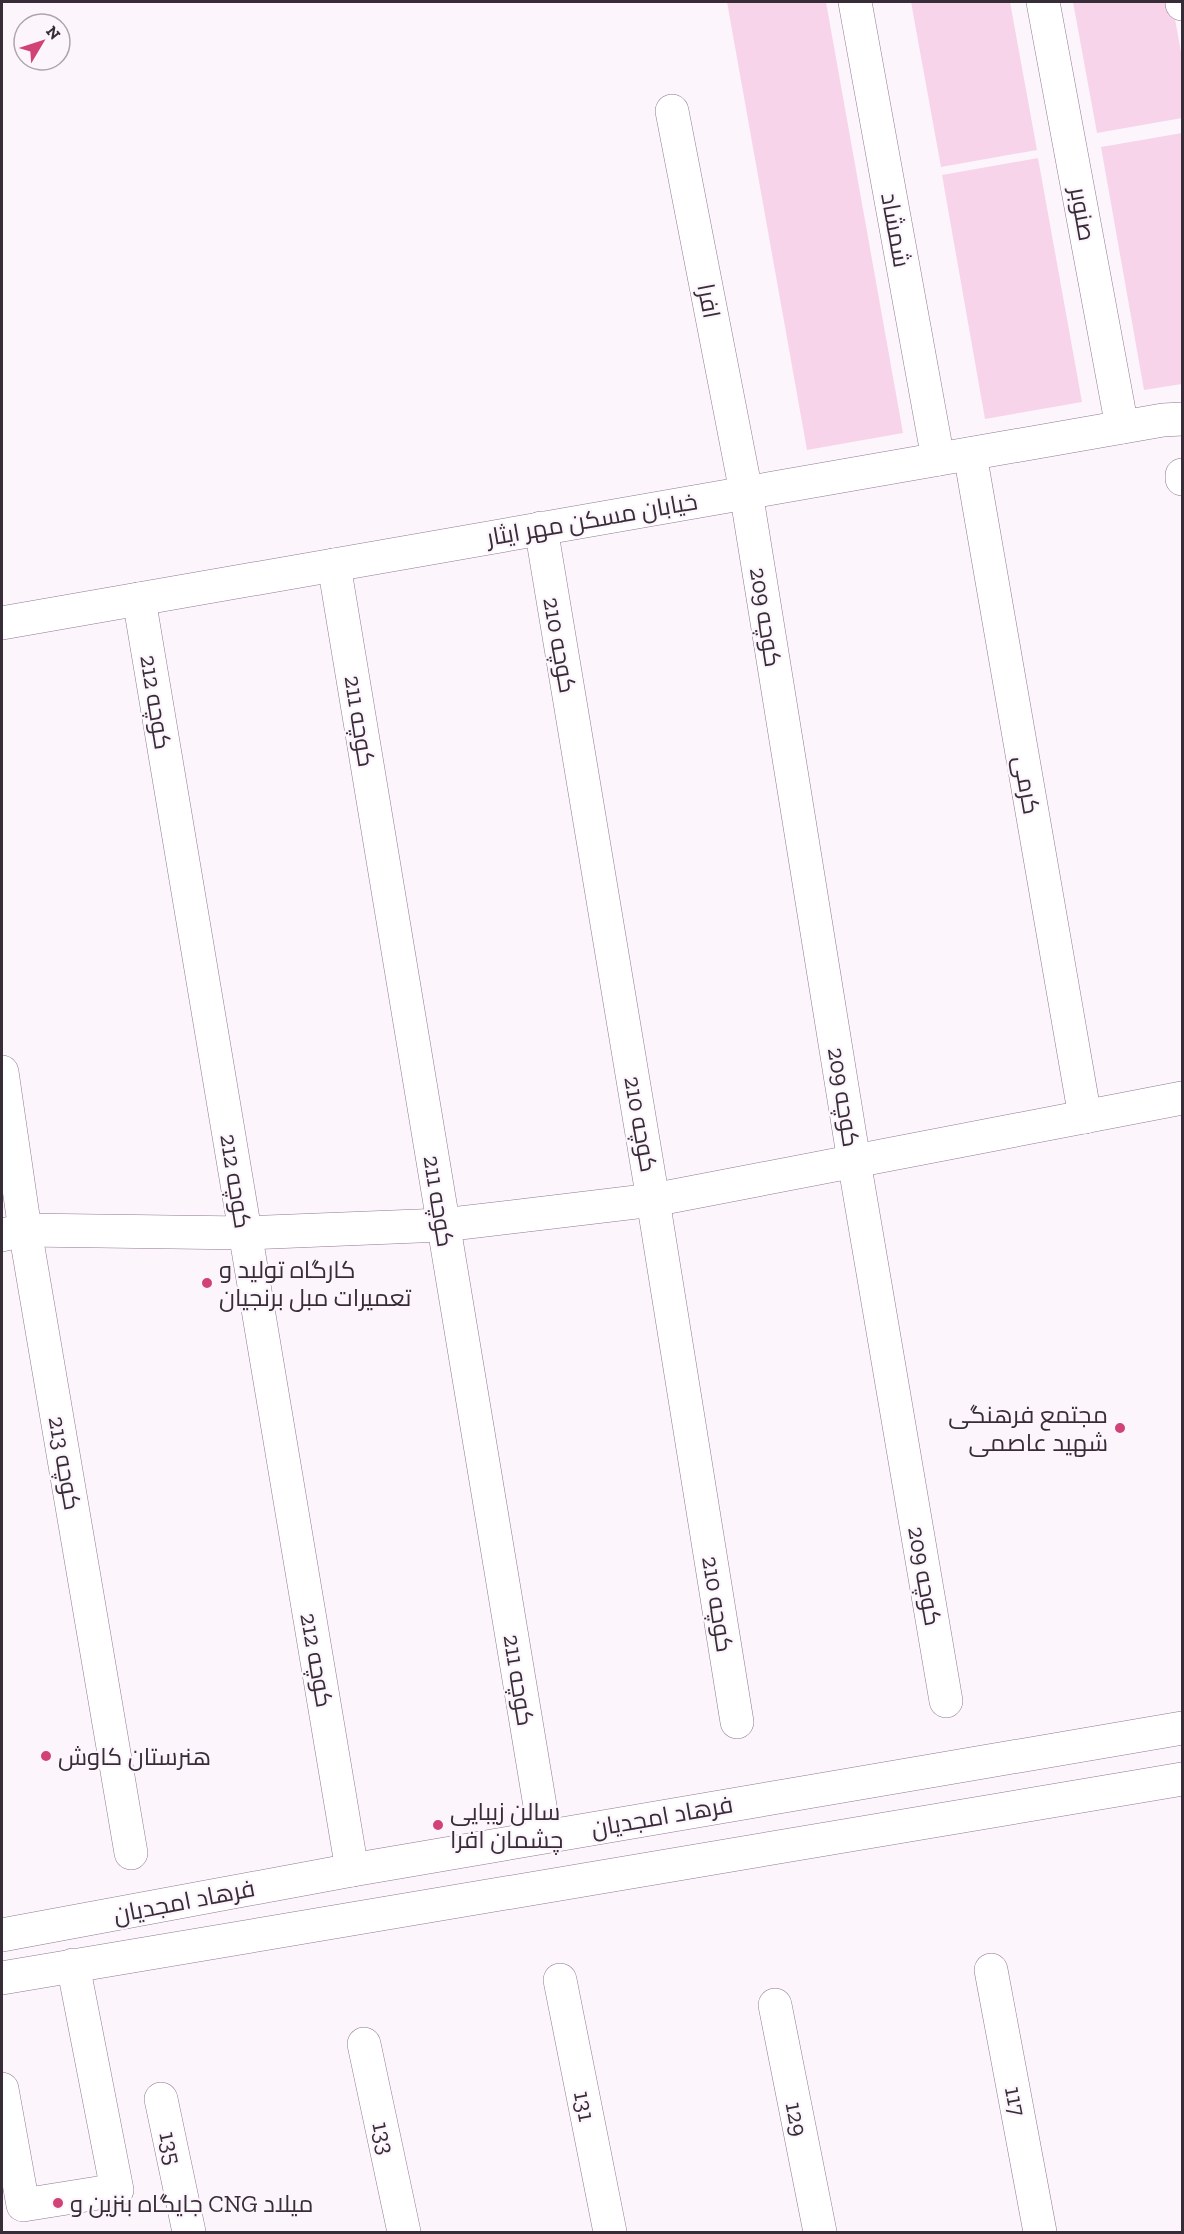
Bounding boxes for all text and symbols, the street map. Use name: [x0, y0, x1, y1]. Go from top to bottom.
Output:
north arrow: [12, 12, 72, 72]
text: N: [42, 22, 64, 44]
street label: صنوبر: [1064, 183, 1102, 243]
street label: شمشاد: [875, 190, 917, 270]
street label: افرا: [691, 281, 727, 321]
street label: خیابان مسکن مهر ایثار: [482, 486, 700, 552]
street label: کوچه 209: [742, 565, 788, 669]
street label: کوچه 210: [535, 595, 583, 696]
street label: کوچه 212: [132, 653, 178, 752]
street label: کوچه 211: [336, 673, 382, 769]
street label: کرمی: [1008, 754, 1046, 816]
street label: کوچه 209: [820, 1045, 866, 1149]
street label: کوچه 210: [616, 1074, 664, 1175]
street label: کوچه 212: [212, 1132, 258, 1231]
street label: کوچه 211: [415, 1153, 461, 1249]
place label: کارگاه تولید و تعمیرات مبل برنجیان: [219, 1255, 412, 1312]
marker: کارگاه تولید و تعمیرات مبل برنجیان: [200, 1276, 214, 1290]
place label: مجتمع فرهنگی شهید عاصمی: [948, 1400, 1108, 1457]
street label: کوچه 213: [41, 1414, 88, 1513]
marker: مجتمع فرهنگی شهید عاصمی: [1113, 1421, 1127, 1435]
street label: کوچه 209: [900, 1524, 948, 1628]
street label: کوچه 210: [694, 1554, 740, 1654]
street label: کوچه 212: [292, 1610, 340, 1710]
street label: کوچه 211: [495, 1632, 541, 1728]
place label: هنرستان کاوش: [58, 1742, 211, 1771]
marker: هنرستان کاوش: [39, 1749, 53, 1763]
street label: فرهاد امجدیان: [589, 1789, 735, 1843]
place label: سالن زیبایی چشمان افرا: [450, 1797, 563, 1856]
marker: سالن زیبایی چشمان افرا: [431, 1818, 445, 1832]
street label: فرهاد امجدیان: [111, 1873, 257, 1929]
street label: 117: [999, 2084, 1033, 2118]
street label: 131: [568, 2088, 602, 2124]
street label: 129: [779, 2099, 815, 2139]
street label: 133: [366, 2119, 402, 2157]
street label: 135: [153, 2129, 189, 2167]
place label: جایگاه بنزین و CNG میلاد: [70, 2189, 313, 2218]
marker: جایگاه بنزین و CNG میلاد: [51, 2196, 65, 2210]

